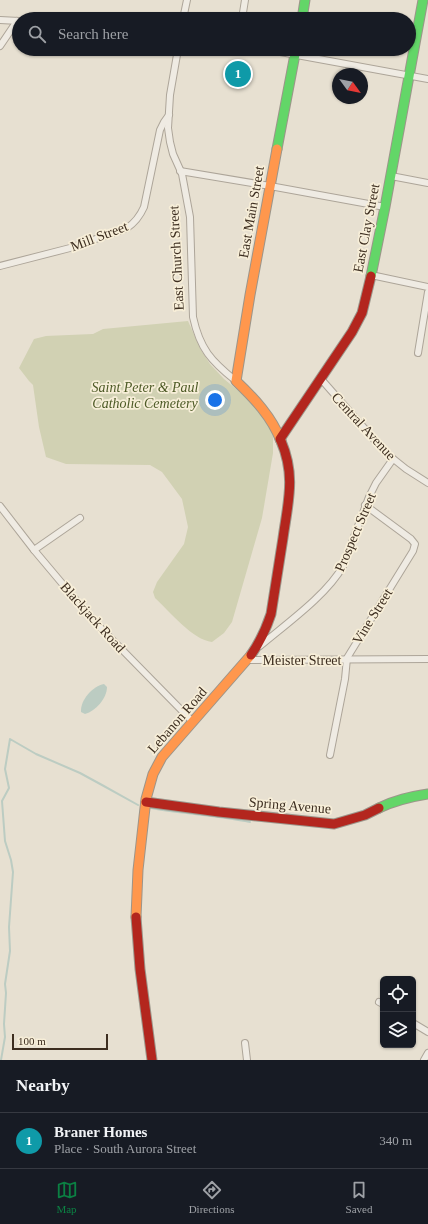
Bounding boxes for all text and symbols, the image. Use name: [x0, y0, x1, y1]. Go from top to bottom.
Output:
search box: [12, 12, 416, 56]
icon: search: [26, 23, 48, 45]
text: Search here: [58, 26, 128, 42]
pin: 1: [225, 59, 251, 89]
north arrow: [332, 68, 368, 104]
street label: East Main Street: [236, 165, 267, 259]
street label: East Clay Street: [351, 182, 382, 274]
street label: East Church Street: [166, 205, 187, 311]
street label: Mill Street: [68, 219, 130, 254]
park label: Saint Peter & Paul Catholic Cemetery: [92, 380, 199, 411]
your location: [205, 390, 225, 410]
street label: Central Avenue: [329, 390, 399, 463]
street label: Prospect Street: [332, 490, 379, 574]
street label: Blackjack Road: [57, 579, 128, 655]
street label: Vine Street: [349, 586, 395, 647]
street label: Meister Street: [263, 653, 342, 668]
street label: Lebanon Road: [145, 684, 210, 756]
street label: Spring Avenue: [248, 794, 332, 817]
map controls: [380, 976, 416, 1048]
button: locate: [380, 976, 416, 1012]
button: layers: [380, 1012, 416, 1048]
scale bar: [12, 1032, 108, 1051]
text: 100 m: [18, 1035, 46, 1047]
text: Nearby: [16, 1076, 70, 1095]
text: Braner Homes: [54, 1124, 147, 1140]
text: 1: [26, 1133, 32, 1148]
text: 340 m: [379, 1133, 412, 1148]
text: Place · South Aurora Street: [54, 1141, 196, 1156]
tab: Map: [56, 1179, 78, 1215]
tab: Directions: [189, 1179, 234, 1215]
tab: Saved: [346, 1179, 372, 1215]

